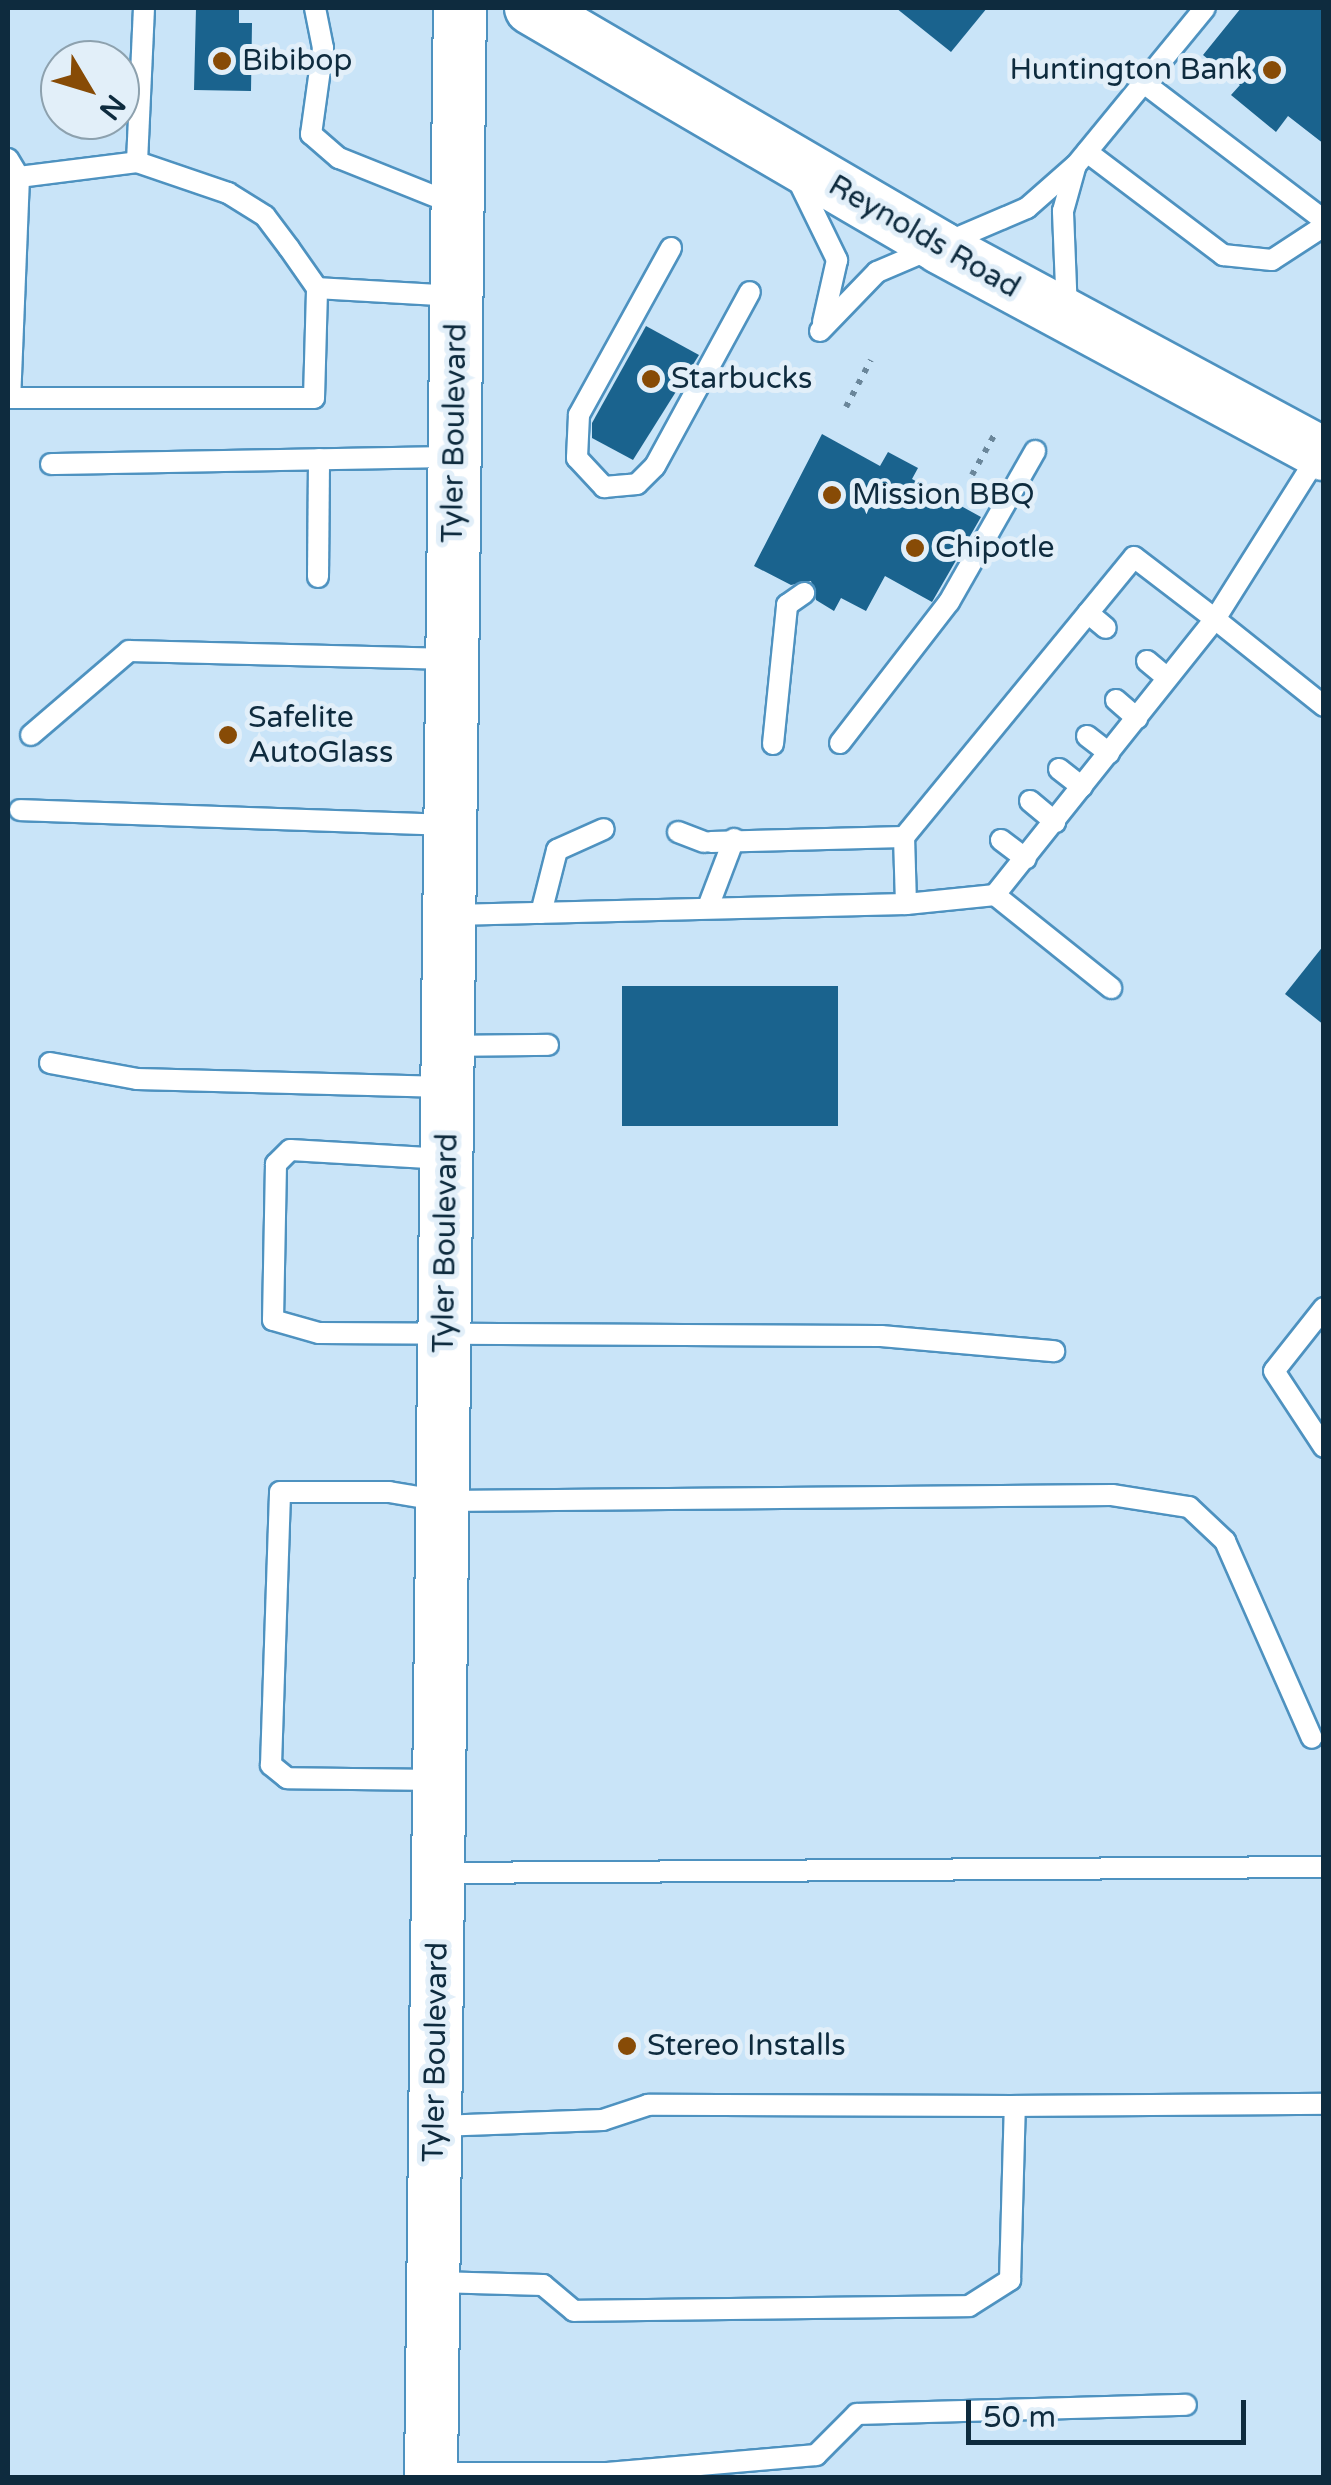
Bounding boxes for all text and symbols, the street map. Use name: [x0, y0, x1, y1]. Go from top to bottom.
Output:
north arrow: [40, 40, 140, 140]
place label: Bibibop: [242, 43, 353, 79]
marker: Bibibop: [211, 50, 233, 72]
place label: Huntington Bank: [1010, 52, 1252, 88]
marker: Huntington Bank: [1261, 59, 1283, 81]
text: N: [92, 88, 132, 127]
street label: Reynolds Road: [822, 168, 1026, 306]
street label: Tyler Boulevard: [435, 323, 475, 543]
place label: Starbucks: [671, 361, 812, 397]
marker: Starbucks: [640, 368, 662, 390]
place label: Mission BBQ: [852, 477, 1035, 513]
marker: Mission BBQ: [821, 484, 843, 506]
place label: Chipotle: [935, 530, 1055, 566]
marker: Chipotle: [904, 537, 926, 559]
place label: Safelite AutoGlass: [248, 700, 393, 770]
marker: Safelite AutoGlass: [217, 724, 239, 746]
street label: Tyler Boulevard: [426, 1133, 466, 1353]
street label: Tyler Boulevard: [416, 1942, 456, 2162]
place label: Stereo Installs: [647, 2028, 846, 2064]
marker: Stereo Installs: [616, 2035, 638, 2057]
scale bar: [971, 2380, 1251, 2442]
text: 50 m: [983, 2399, 1056, 2436]

